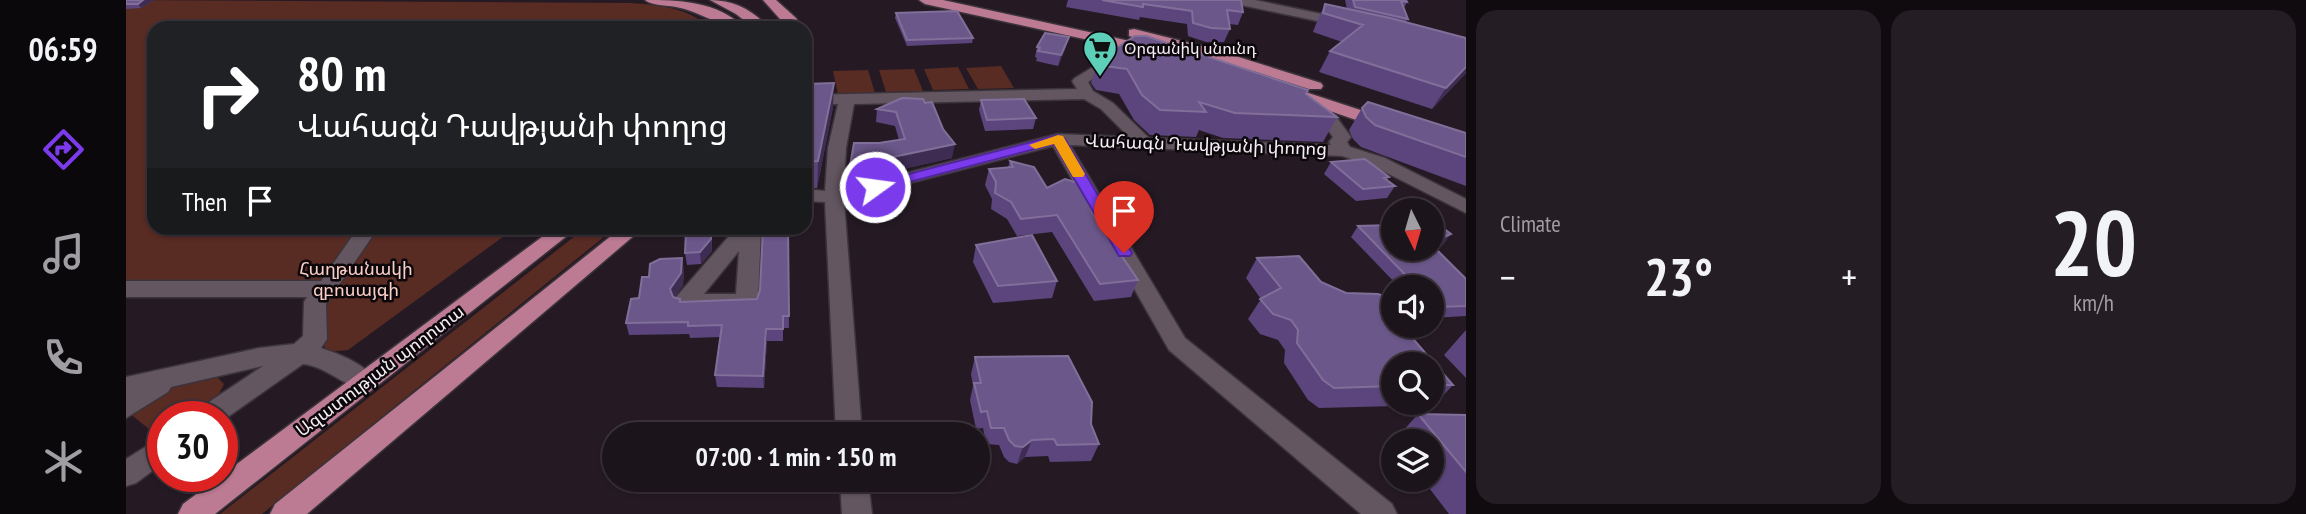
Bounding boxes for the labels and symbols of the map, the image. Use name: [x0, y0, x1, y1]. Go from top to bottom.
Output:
supermarket icon: Օրգանիկ սնունդ: [1081, 29, 1119, 78]
place label: Օրգանիկ սնունդ: [1124, 38, 1257, 58]
street label: Վահագն Դավթյանի փողոց: [1085, 129, 1327, 160]
position arrow: [838, 150, 912, 224]
pin: [1094, 181, 1154, 253]
north arrow: [1381, 198, 1444, 261]
park label: Հաղթանակի զբոսայգի: [299, 257, 413, 301]
street label: Ազատության պողոտա: [291, 300, 468, 441]
speed limit sign: 30: [147, 401, 238, 492]

